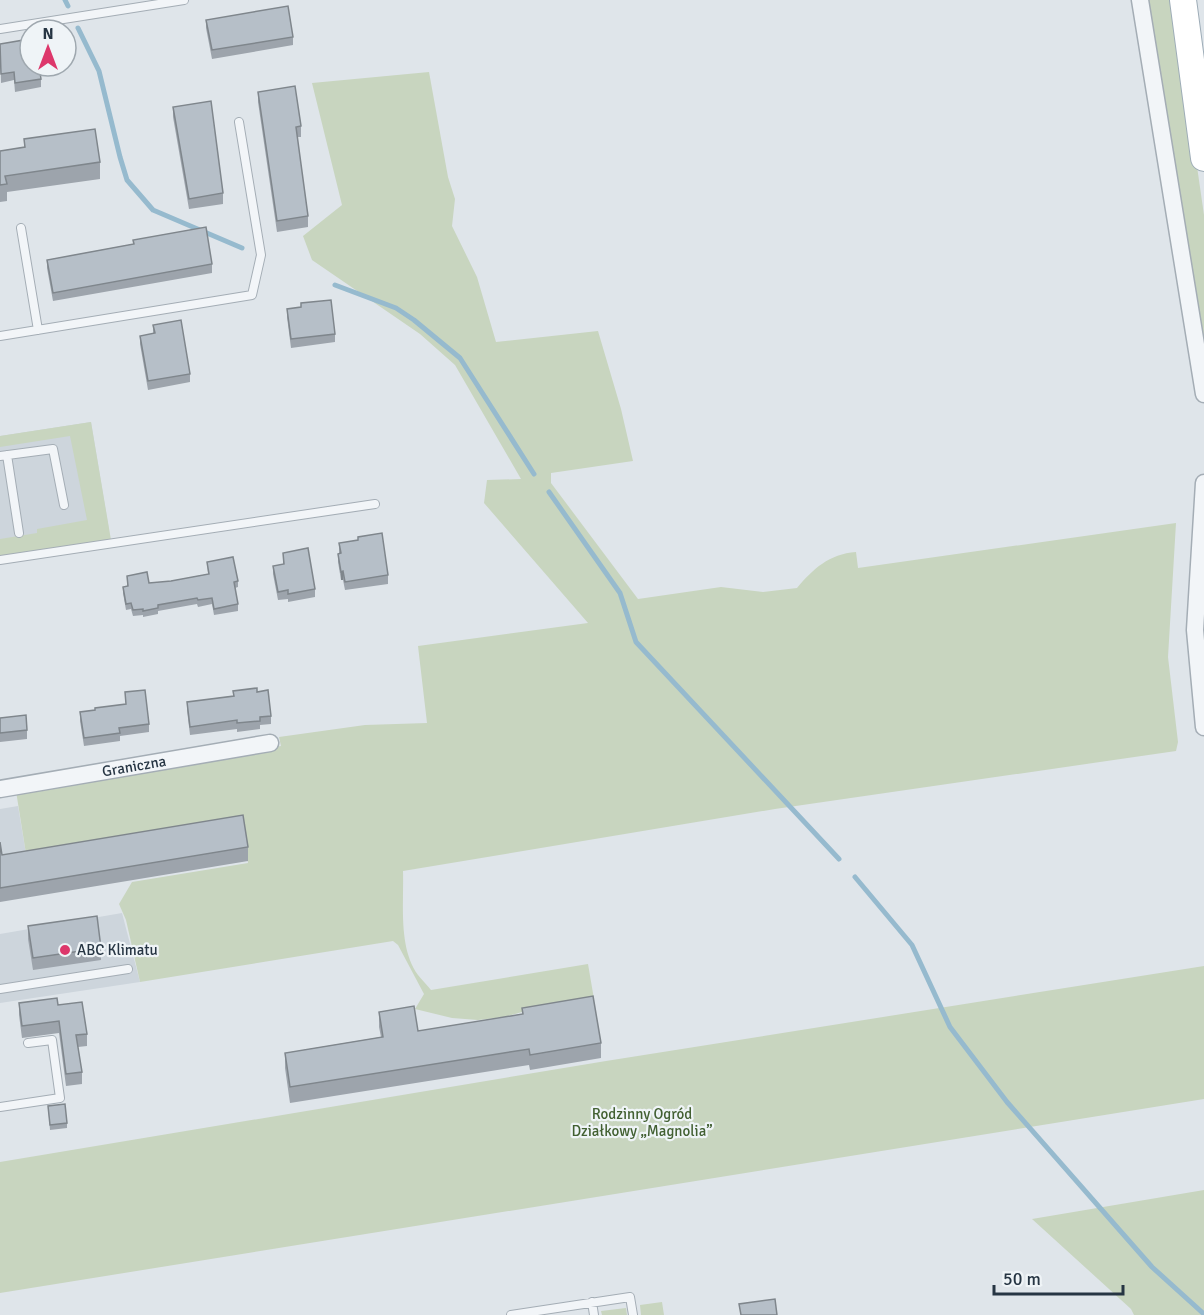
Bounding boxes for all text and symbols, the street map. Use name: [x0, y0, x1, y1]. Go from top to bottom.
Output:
north arrow: [18, 18, 78, 78]
text: N: [42, 24, 54, 44]
street label: Graniczna: [101, 752, 167, 780]
place label: ABC Klimatu: [77, 941, 158, 959]
marker: ABC Klimatu: [58, 943, 72, 957]
park label: Rodzinny Ogród Działkowy „Magnolia”: [571, 1105, 713, 1140]
scale bar: [994, 1258, 1123, 1296]
text: 50 m: [1003, 1268, 1041, 1290]

